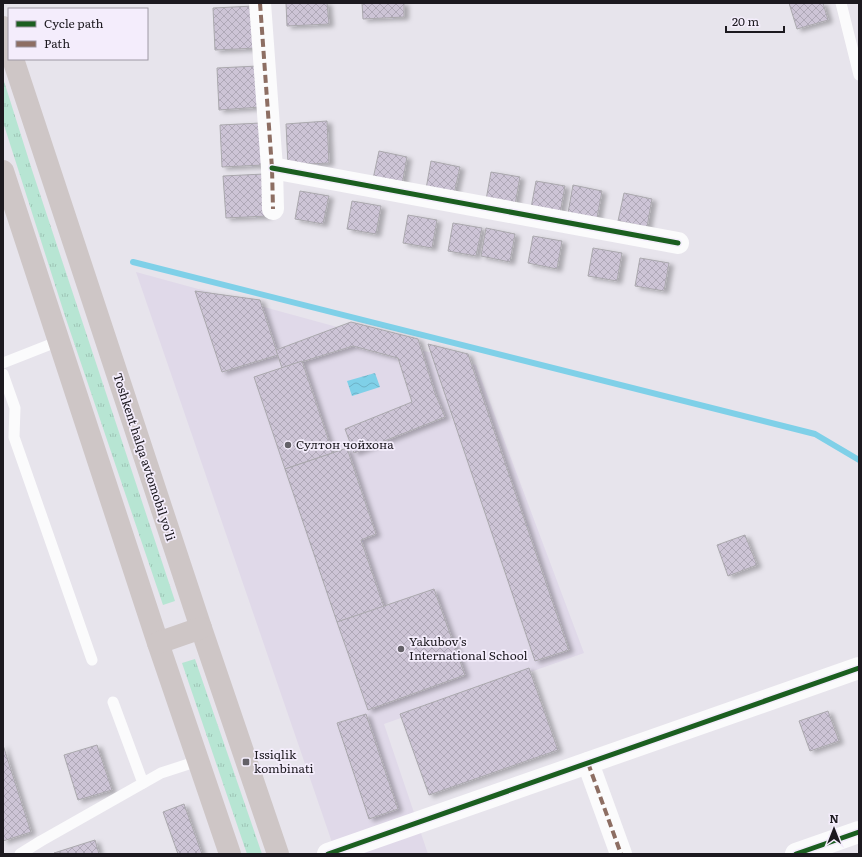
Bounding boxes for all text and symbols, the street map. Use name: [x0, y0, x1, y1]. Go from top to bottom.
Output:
legend: [8, 8, 148, 60]
scale bar: [726, 8, 784, 34]
text: 20 m: [732, 12, 759, 30]
text: Cycle path: [44, 14, 104, 32]
text: Path: [44, 34, 70, 52]
street label: Toshkent halqa avtomobil yo'li: [109, 370, 181, 543]
place label: Султон чойхона: [296, 435, 394, 453]
marker: Султон чойхона: [283, 440, 293, 450]
place label: Yakubov's International School: [409, 632, 528, 664]
marker: Yakubov's International School: [396, 644, 406, 654]
place label: Issiqlik kombinati: [254, 745, 314, 777]
marker: Issiqlik kombinati: [241, 757, 251, 767]
north arrow: [814, 809, 854, 849]
text: N: [829, 810, 839, 826]

